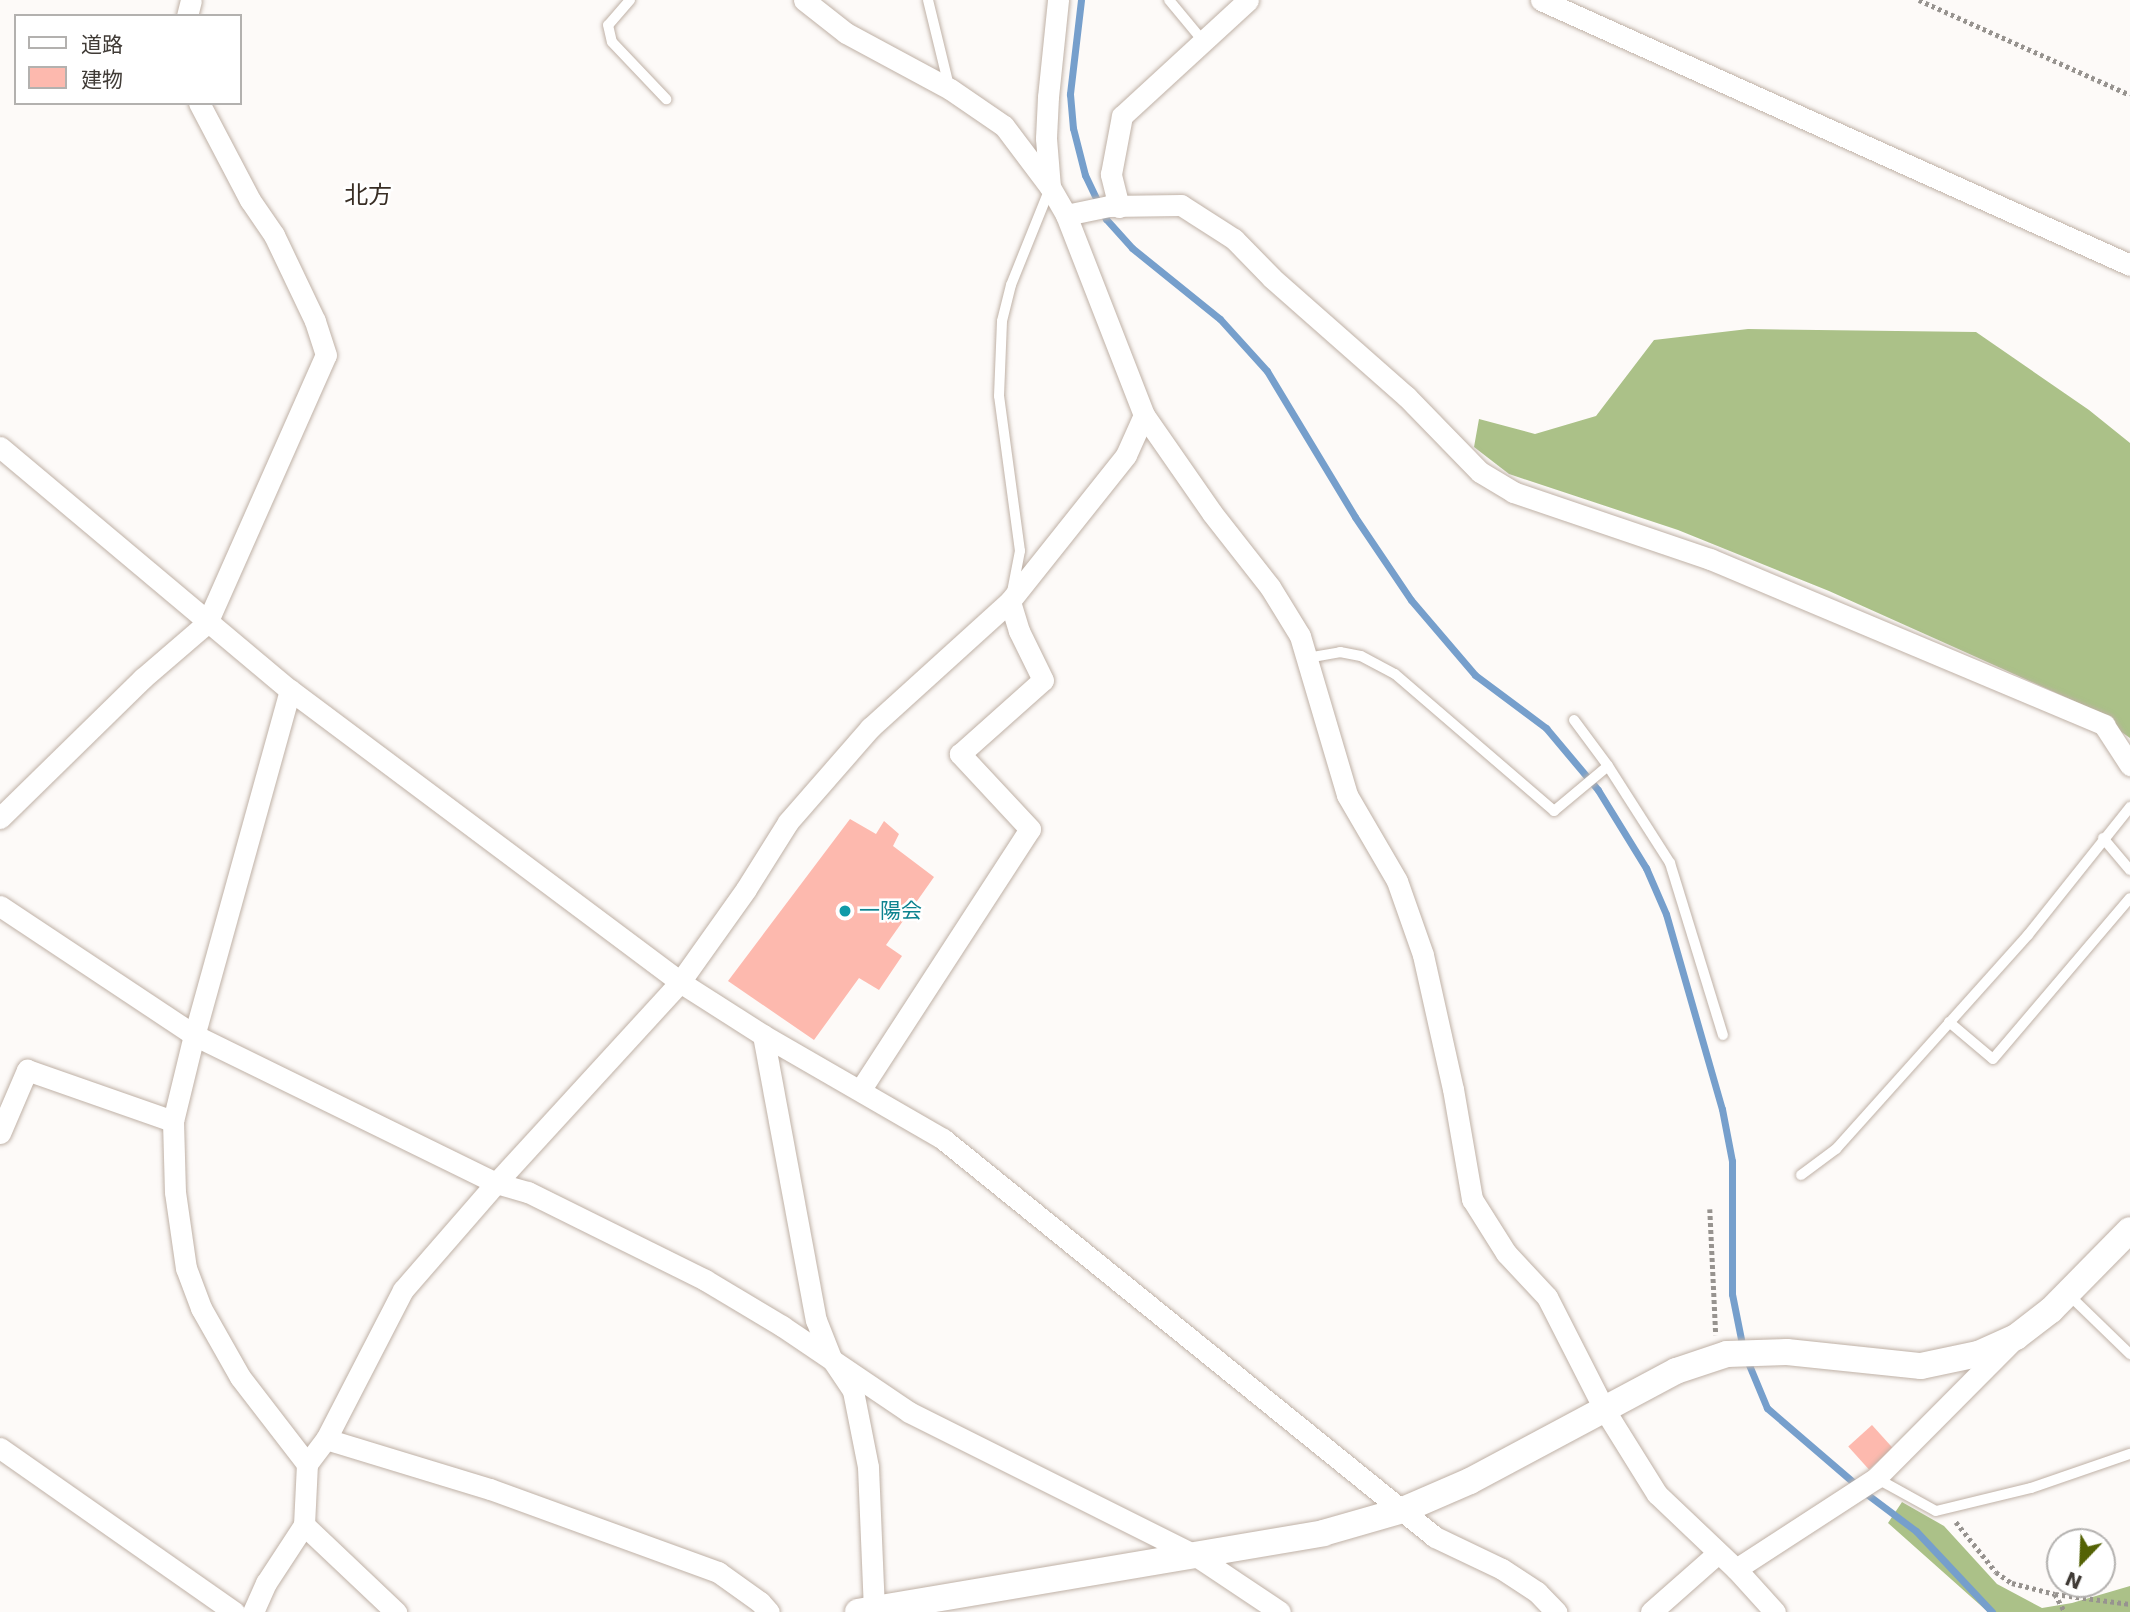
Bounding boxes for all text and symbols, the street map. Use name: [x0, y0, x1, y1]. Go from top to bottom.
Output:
legend: [14, 14, 242, 105]
text: 道路: [81, 33, 123, 57]
text: 建物: [81, 68, 123, 92]
district label: 北方: [344, 182, 392, 210]
place label: 一陽会: [859, 898, 922, 924]
marker: 一陽会: [837, 903, 853, 919]
north arrow: [2046, 1528, 2116, 1598]
text: N: [2062, 1567, 2085, 1594]

